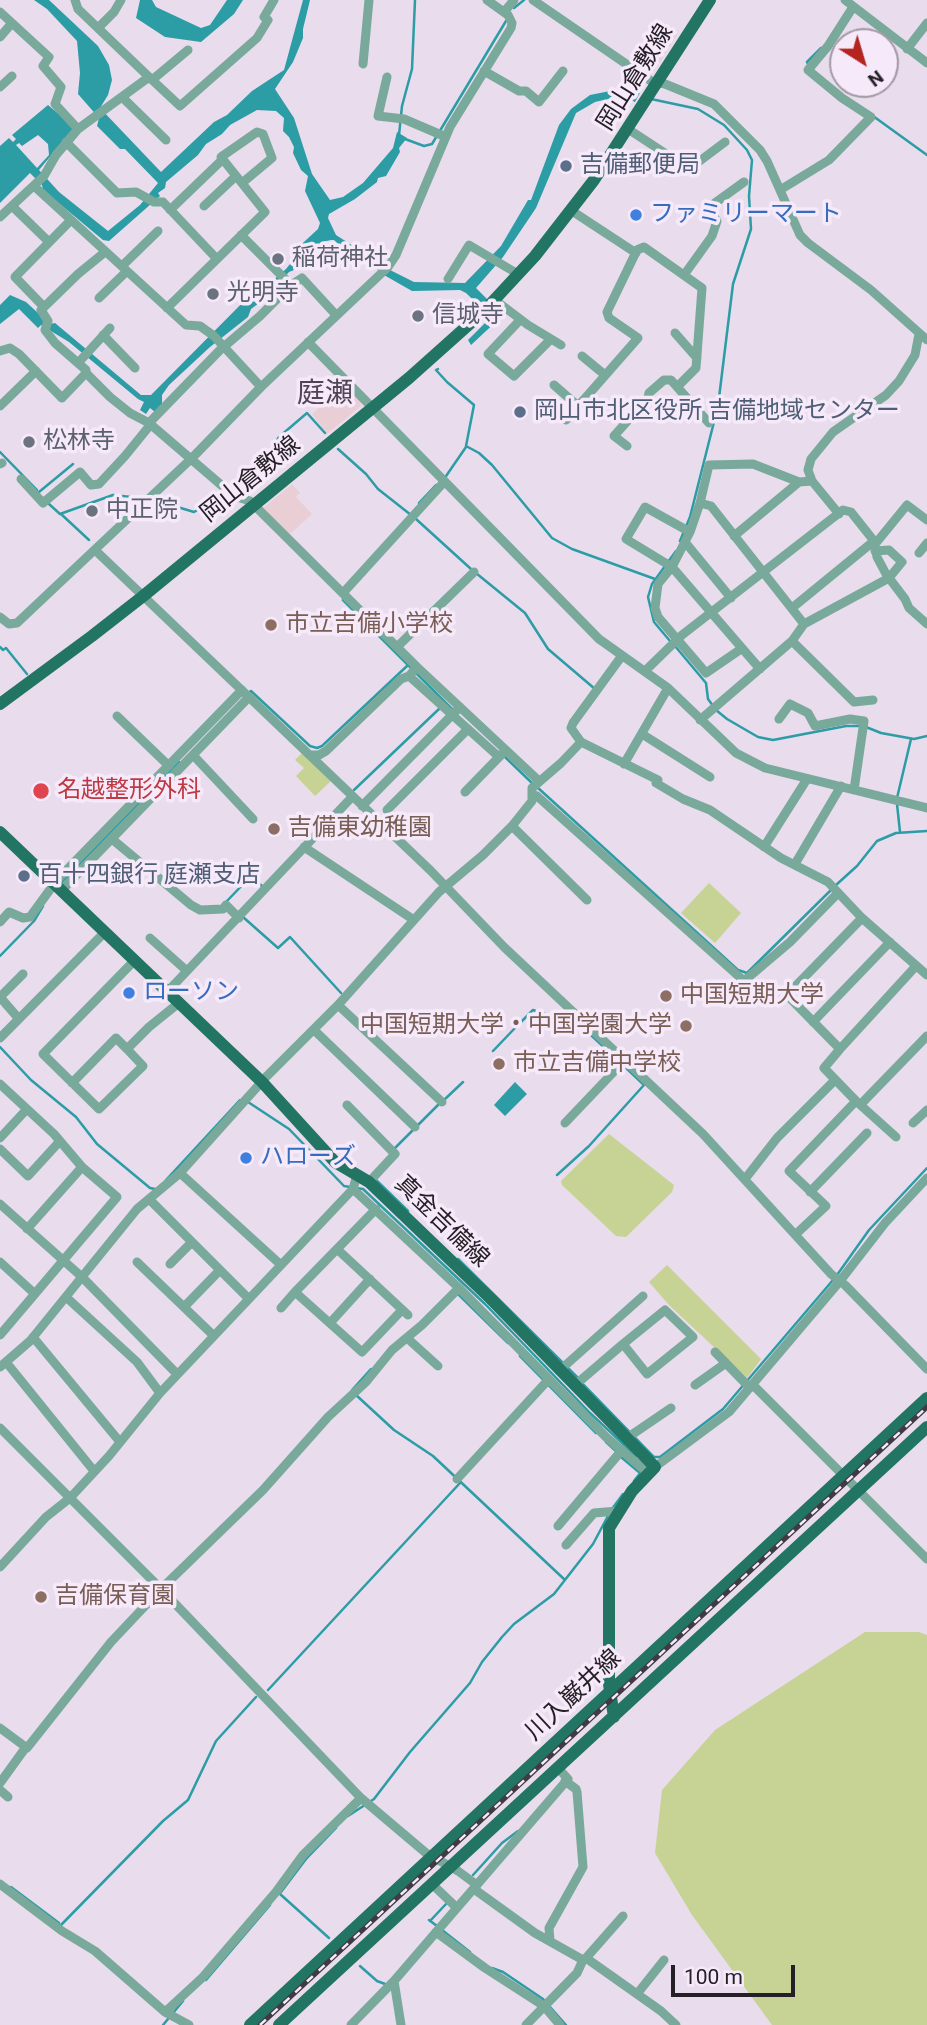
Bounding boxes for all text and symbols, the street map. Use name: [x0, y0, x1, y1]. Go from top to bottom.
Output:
street label: 岡山倉敷線: [592, 19, 680, 137]
north arrow: [829, 28, 899, 98]
text: N: [863, 65, 888, 92]
place label: 吉備郵便局: [580, 152, 700, 180]
marker: 吉備郵便局: [558, 158, 574, 174]
place label: ファミリーマート: [650, 201, 842, 229]
marker: ファミリーマート: [628, 207, 644, 223]
place label: 稲荷神社: [292, 245, 388, 273]
marker: 稲荷神社: [270, 251, 286, 267]
place label: 光明寺: [227, 280, 299, 308]
marker: 光明寺: [205, 286, 221, 302]
place label: 信城寺: [432, 302, 504, 330]
marker: 信城寺: [410, 308, 426, 324]
district label: 庭瀬: [297, 378, 353, 412]
place label: 岡山市北区役所 吉備地域センター: [534, 398, 900, 426]
marker: 岡山市北区役所 吉備地域センター: [512, 404, 528, 420]
place label: 松林寺: [43, 428, 115, 456]
street label: 岡山倉敷線: [195, 431, 307, 529]
marker: 松林寺: [21, 434, 37, 450]
place label: 中正院: [106, 497, 178, 525]
marker: 中正院: [84, 503, 100, 519]
place label: 市立吉備小学校: [285, 611, 453, 639]
marker: 市立吉備小学校: [263, 617, 279, 633]
place label: 名越整形外科: [57, 777, 201, 805]
marker: 名越整形外科: [31, 781, 51, 801]
place label: 吉備東幼稚園: [288, 815, 432, 843]
marker: 吉備東幼稚園: [266, 821, 282, 837]
place label: 百十四銀行 庭瀬支店: [38, 862, 260, 890]
marker: 百十四銀行 庭瀬支店: [16, 868, 32, 884]
place label: ローソン: [143, 979, 239, 1007]
place label: 中国短期大学: [680, 982, 824, 1010]
marker: ローソン: [121, 985, 137, 1001]
marker: 中国短期大学: [658, 988, 674, 1004]
place label: 中国短期大学・中国学園大学: [360, 1012, 672, 1040]
marker: 中国短期大学・中国学園大学: [678, 1018, 694, 1034]
place label: 市立吉備中学校: [513, 1050, 681, 1078]
marker: 市立吉備中学校: [491, 1056, 507, 1072]
place label: ハローズ: [260, 1144, 356, 1172]
marker: ハローズ: [238, 1150, 254, 1166]
street label: 真金吉備線: [388, 1170, 494, 1274]
place label: 吉備保育園: [55, 1583, 175, 1611]
marker: 吉備保育園: [33, 1589, 49, 1605]
street label: 川入巌井線: [520, 1645, 628, 1747]
scale bar: [675, 1952, 799, 1996]
text: 100 m: [684, 1965, 743, 1989]

